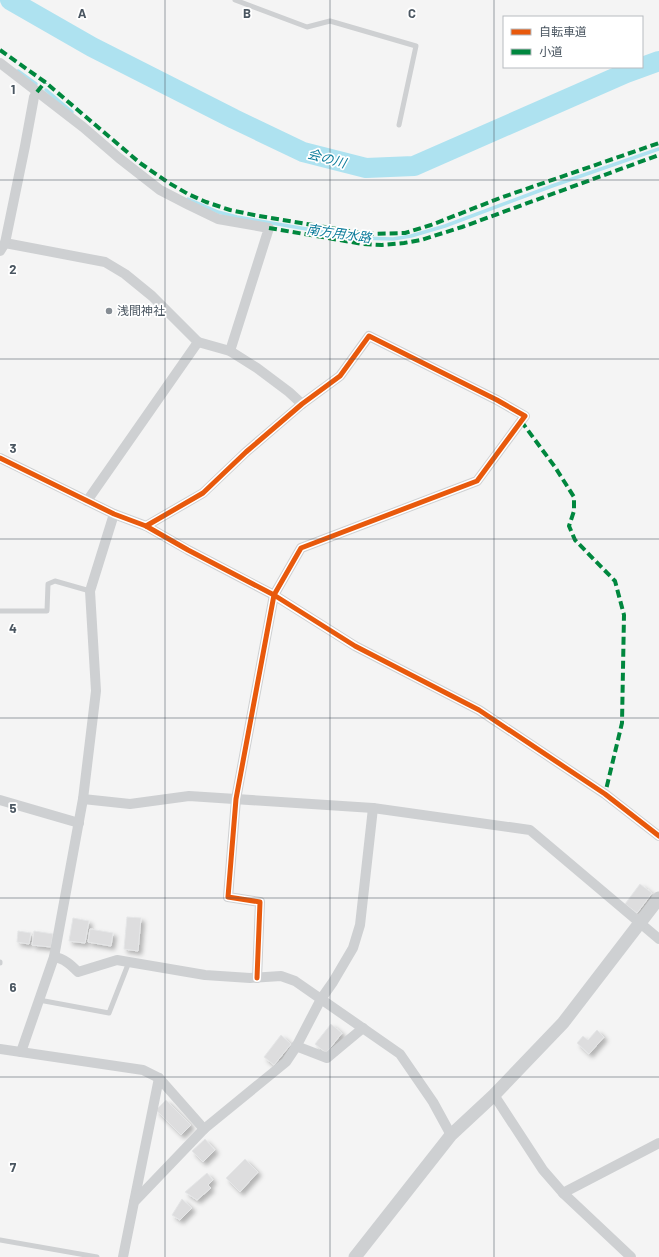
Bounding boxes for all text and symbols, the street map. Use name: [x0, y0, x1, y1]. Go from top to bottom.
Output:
text: A: [78, 5, 87, 21]
text: B: [243, 5, 251, 21]
text: C: [408, 5, 416, 21]
legend: [503, 16, 643, 68]
text: 自転車道: [539, 24, 587, 38]
text: 小道: [539, 44, 563, 58]
text: 1: [11, 81, 15, 97]
water label: 会の川: [306, 145, 350, 171]
water label: 南方用水路: [306, 221, 373, 246]
text: 2: [9, 261, 17, 277]
place label: 浅間神社: [117, 303, 165, 317]
marker: 浅間神社: [104, 306, 114, 316]
text: 3: [9, 440, 17, 456]
text: 4: [9, 620, 17, 636]
text: 5: [9, 800, 17, 816]
text: 6: [10, 979, 17, 995]
text: 7: [10, 1159, 17, 1175]

